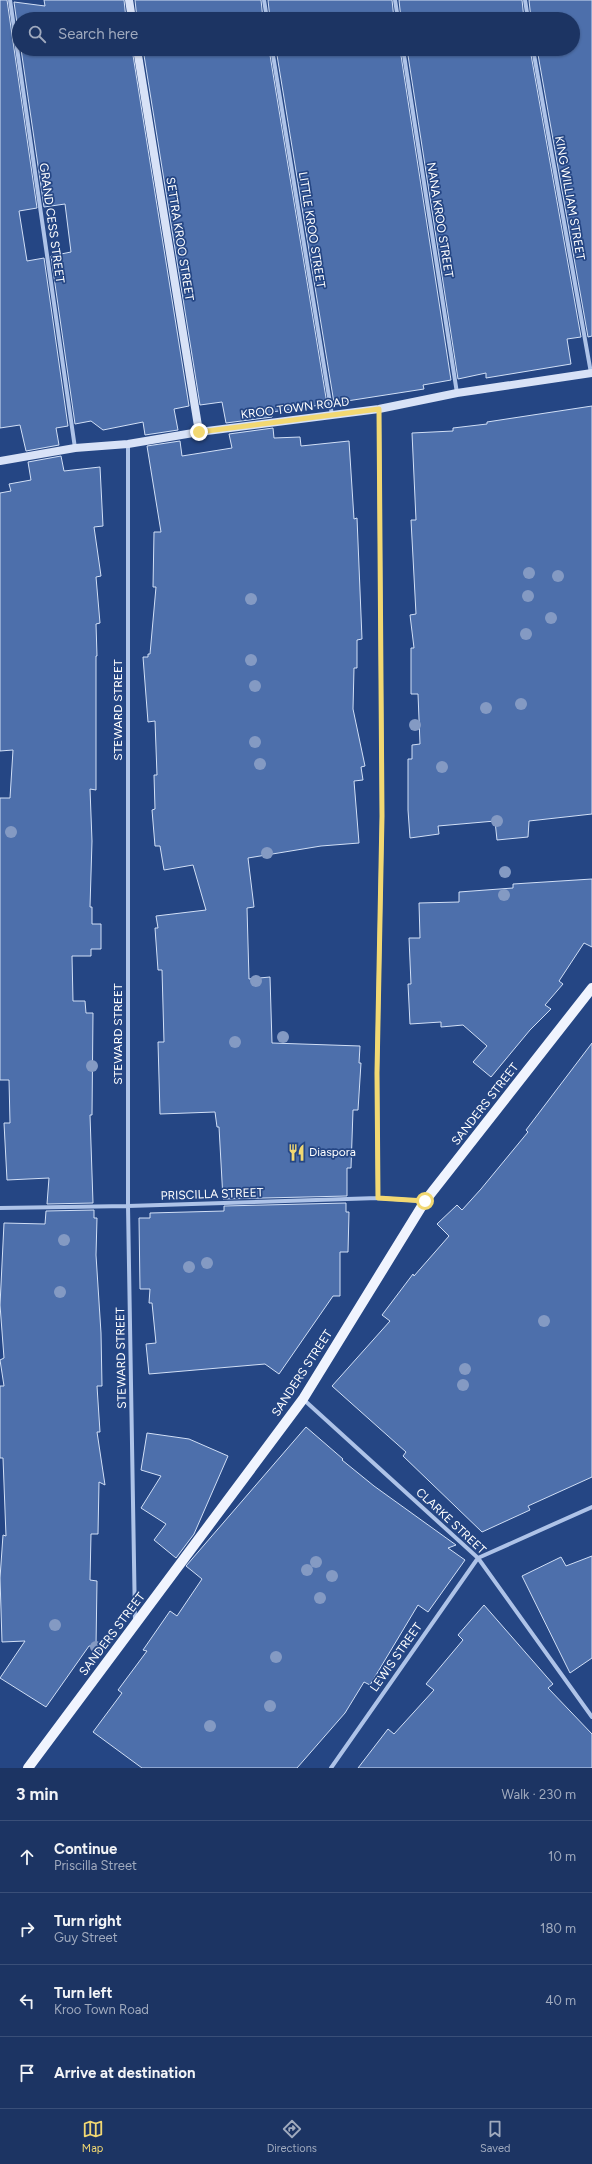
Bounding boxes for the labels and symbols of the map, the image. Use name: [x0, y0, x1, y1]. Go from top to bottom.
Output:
street label: KING WILLIAM STREET: [552, 135, 588, 262]
street label: NANA KROO STREET: [424, 161, 456, 279]
street label: GRAND CESS STREET: [37, 162, 67, 284]
street label: LITTLE KROO STREET: [296, 171, 328, 290]
street label: SETTRA KROO STREET: [163, 176, 197, 302]
street label: KROO TOWN ROAD: [240, 394, 350, 422]
route end: [190, 423, 208, 441]
street label: STEWARD STREET: [111, 659, 125, 761]
street label: STEWARD STREET: [111, 983, 125, 1085]
street label: SANDERS STREET: [449, 1060, 522, 1148]
restaurant icon: Diaspora: [286, 1142, 306, 1162]
place label: Diaspora: [309, 1145, 356, 1159]
street label: PRISCILLA STREET: [160, 1185, 264, 1203]
route start: [416, 1192, 434, 1210]
street label: STEWARD STREET: [113, 1307, 129, 1409]
street label: SANDERS STREET: [269, 1327, 335, 1419]
street label: CLARKE STREET: [413, 1485, 489, 1557]
street label: SANDERS STREET: [76, 1589, 148, 1678]
street label: LEWIS STREET: [367, 1620, 425, 1694]

